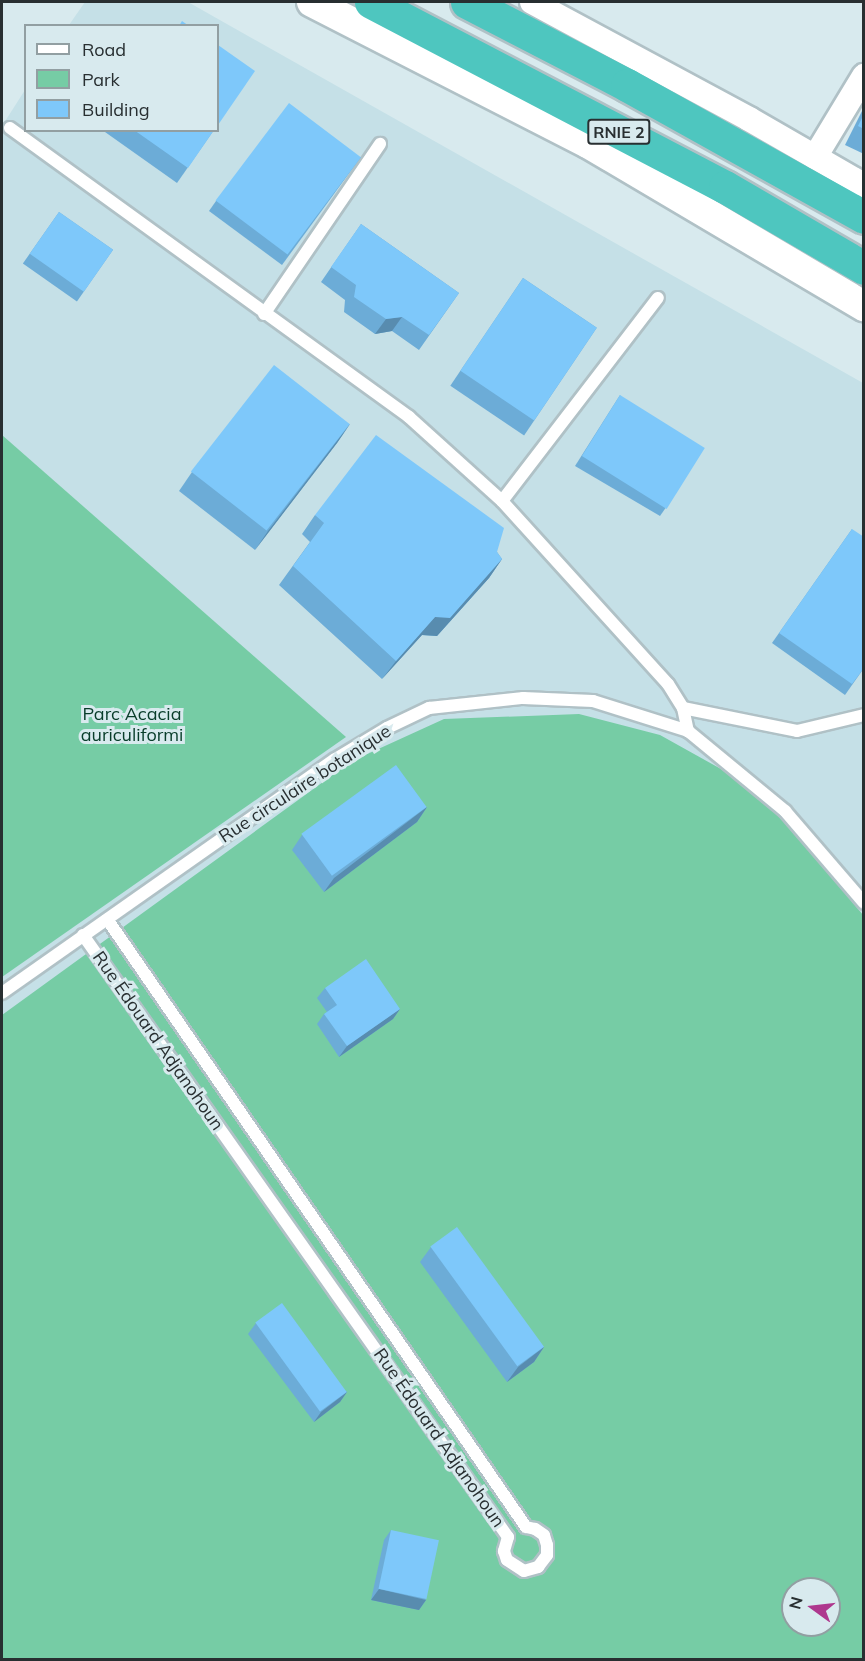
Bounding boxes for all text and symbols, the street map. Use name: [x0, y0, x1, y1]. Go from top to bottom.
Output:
legend: [24, 24, 219, 132]
text: Road: [82, 38, 126, 61]
text: Park: [82, 68, 120, 91]
text: Building: [82, 98, 150, 121]
road number: RNIE 2: [586, 119, 652, 145]
park label: Parc Acacia auriculiformi: [81, 704, 183, 746]
street label: Rue circulaire botanique: [215, 720, 395, 848]
street label: Rue Édouard Adjanohoun: [88, 947, 228, 1135]
street label: Rue Édouard Adjanohoun: [369, 1344, 509, 1532]
north arrow: [781, 1577, 841, 1637]
text: N: [784, 1594, 807, 1611]

